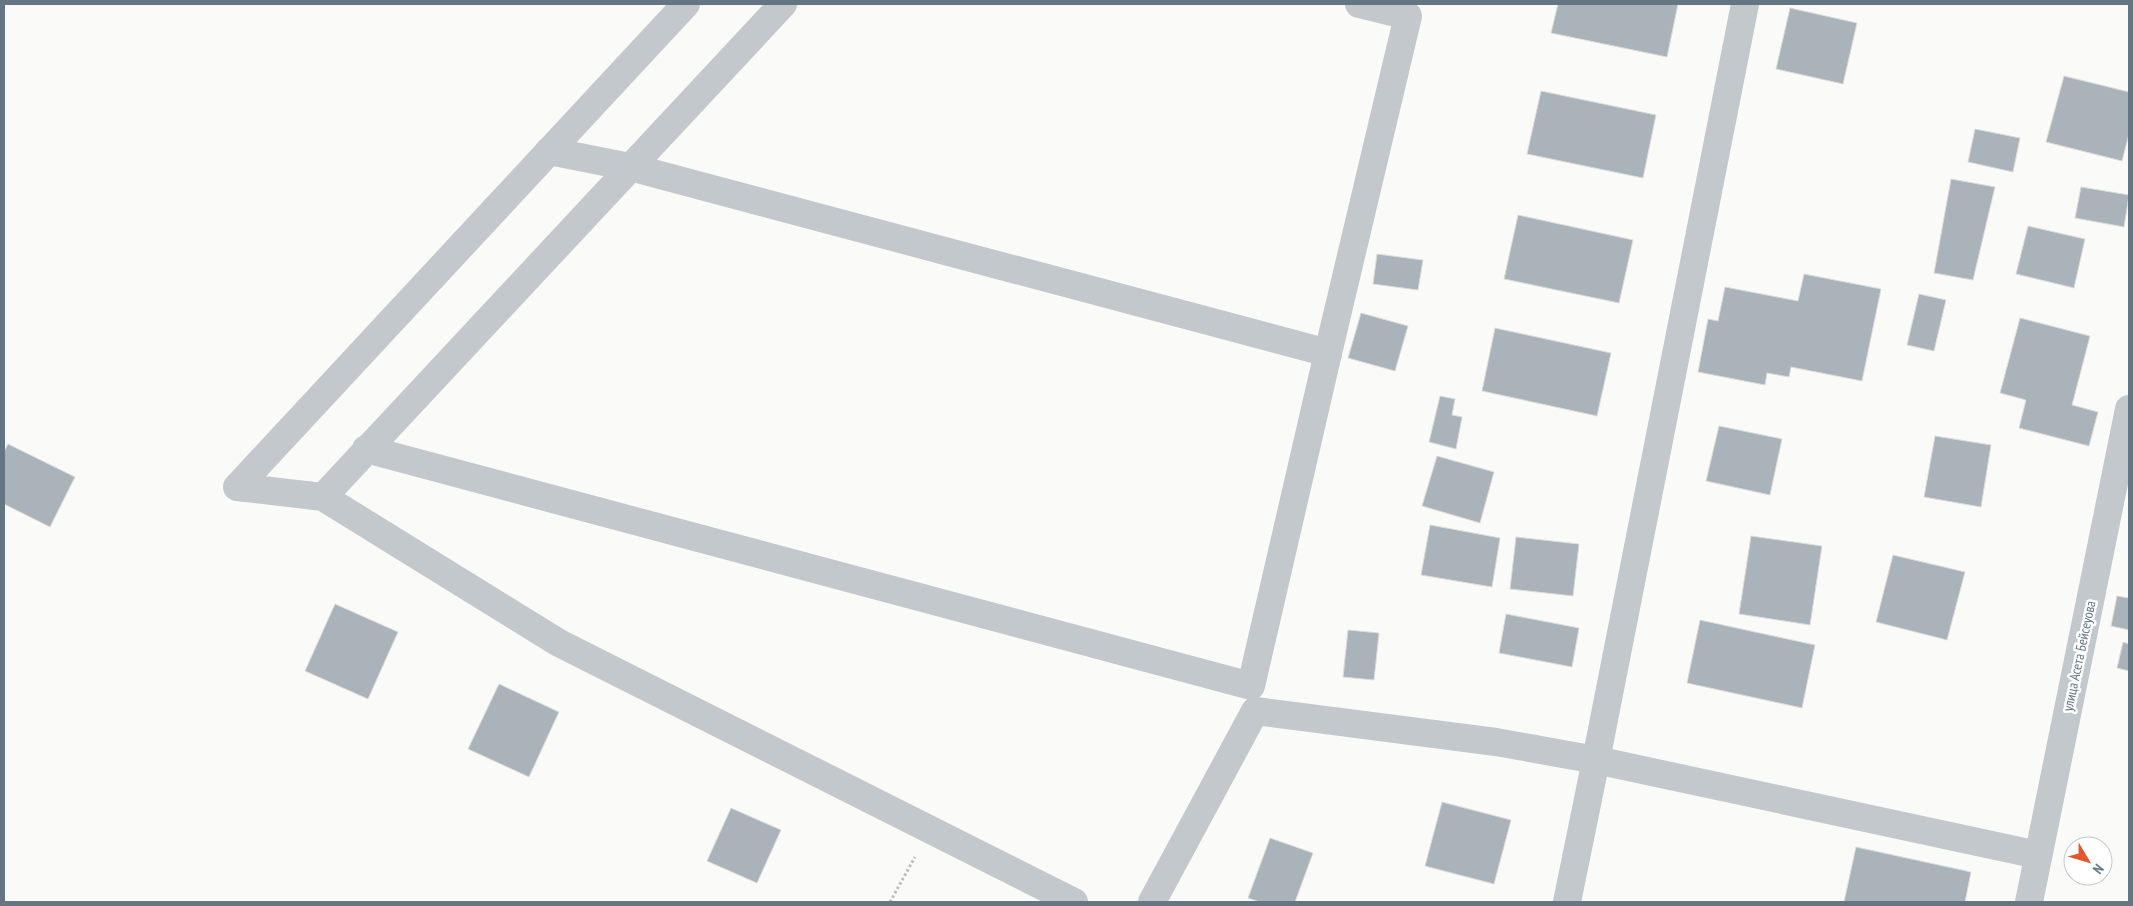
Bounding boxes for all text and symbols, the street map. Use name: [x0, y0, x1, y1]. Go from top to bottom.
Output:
street label: улица Асета Бейсеуова: [2059, 599, 2099, 713]
north arrow: [2063, 836, 2113, 886]
text: N: [2089, 860, 2108, 878]

